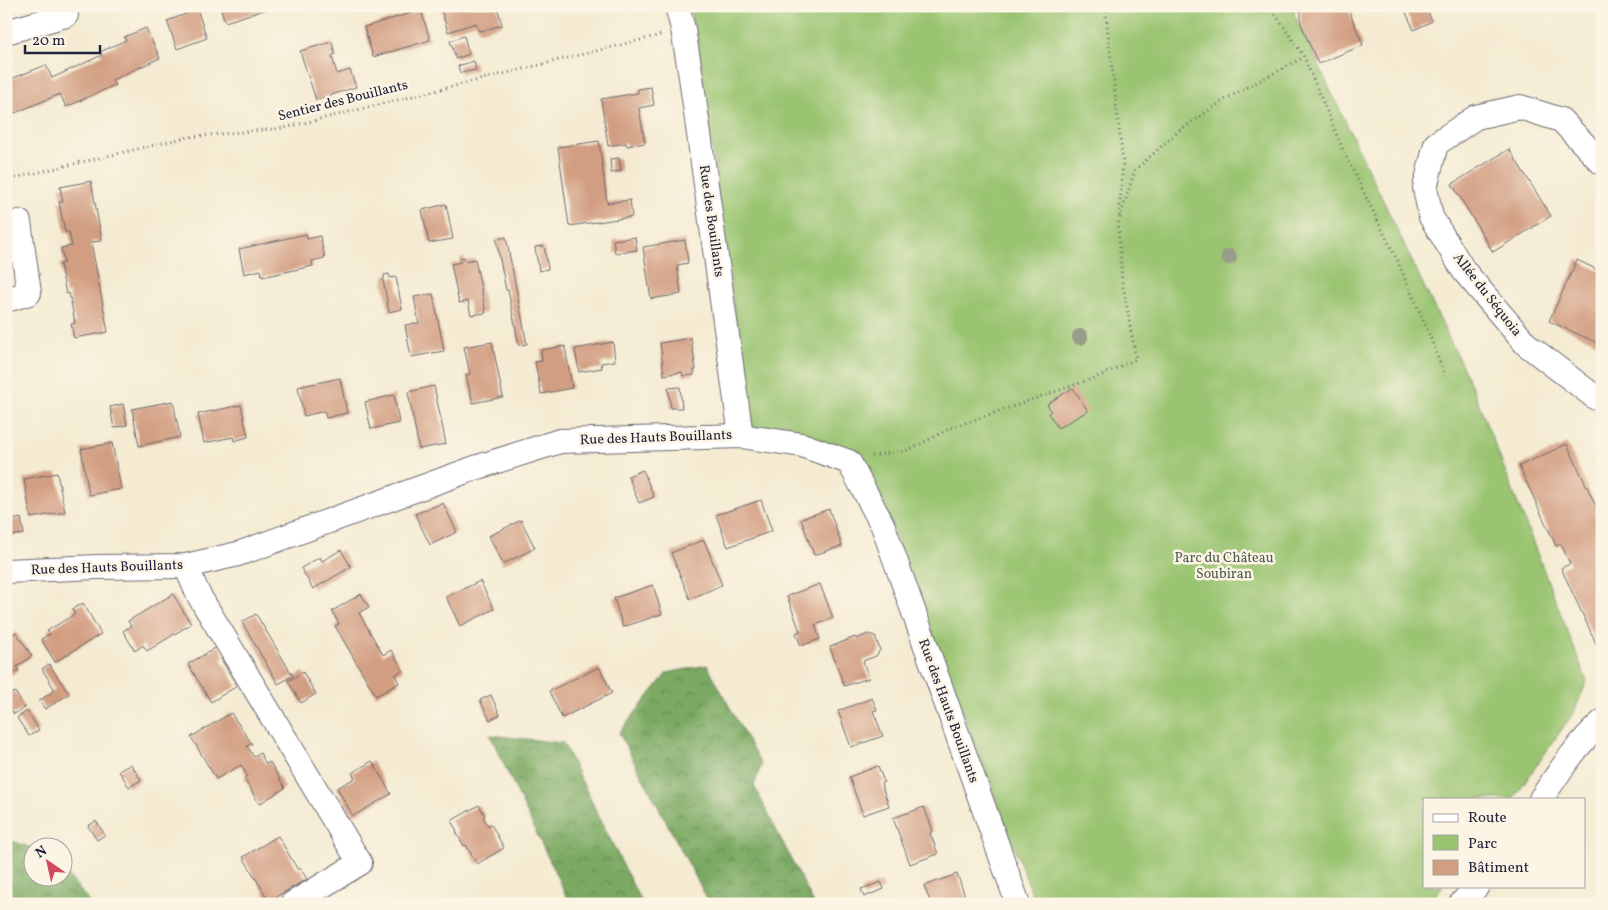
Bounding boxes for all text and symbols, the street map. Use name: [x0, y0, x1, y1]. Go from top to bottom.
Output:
scale bar: [25, 22, 100, 54]
text: 20 m: [32, 31, 65, 52]
street label: Sentier des Bouillants: [276, 76, 410, 126]
street label: Rue des Bouillants: [694, 164, 728, 278]
street label: Allée du Séquoia: [1448, 249, 1526, 341]
street label: Rue des Hauts Bouillants: [580, 426, 732, 450]
park label: Parc du Château Soubiran: [1174, 549, 1274, 584]
street label: Rue des Hauts Bouillants: [31, 556, 183, 580]
street label: Rue des Hauts Bouillants: [913, 636, 983, 786]
legend: [1423, 798, 1586, 888]
text: Route: [1468, 808, 1507, 829]
text: Parc: [1468, 834, 1497, 855]
north arrow: [22, 838, 72, 888]
text: N: [32, 842, 51, 863]
text: Bâtiment: [1468, 858, 1529, 879]

